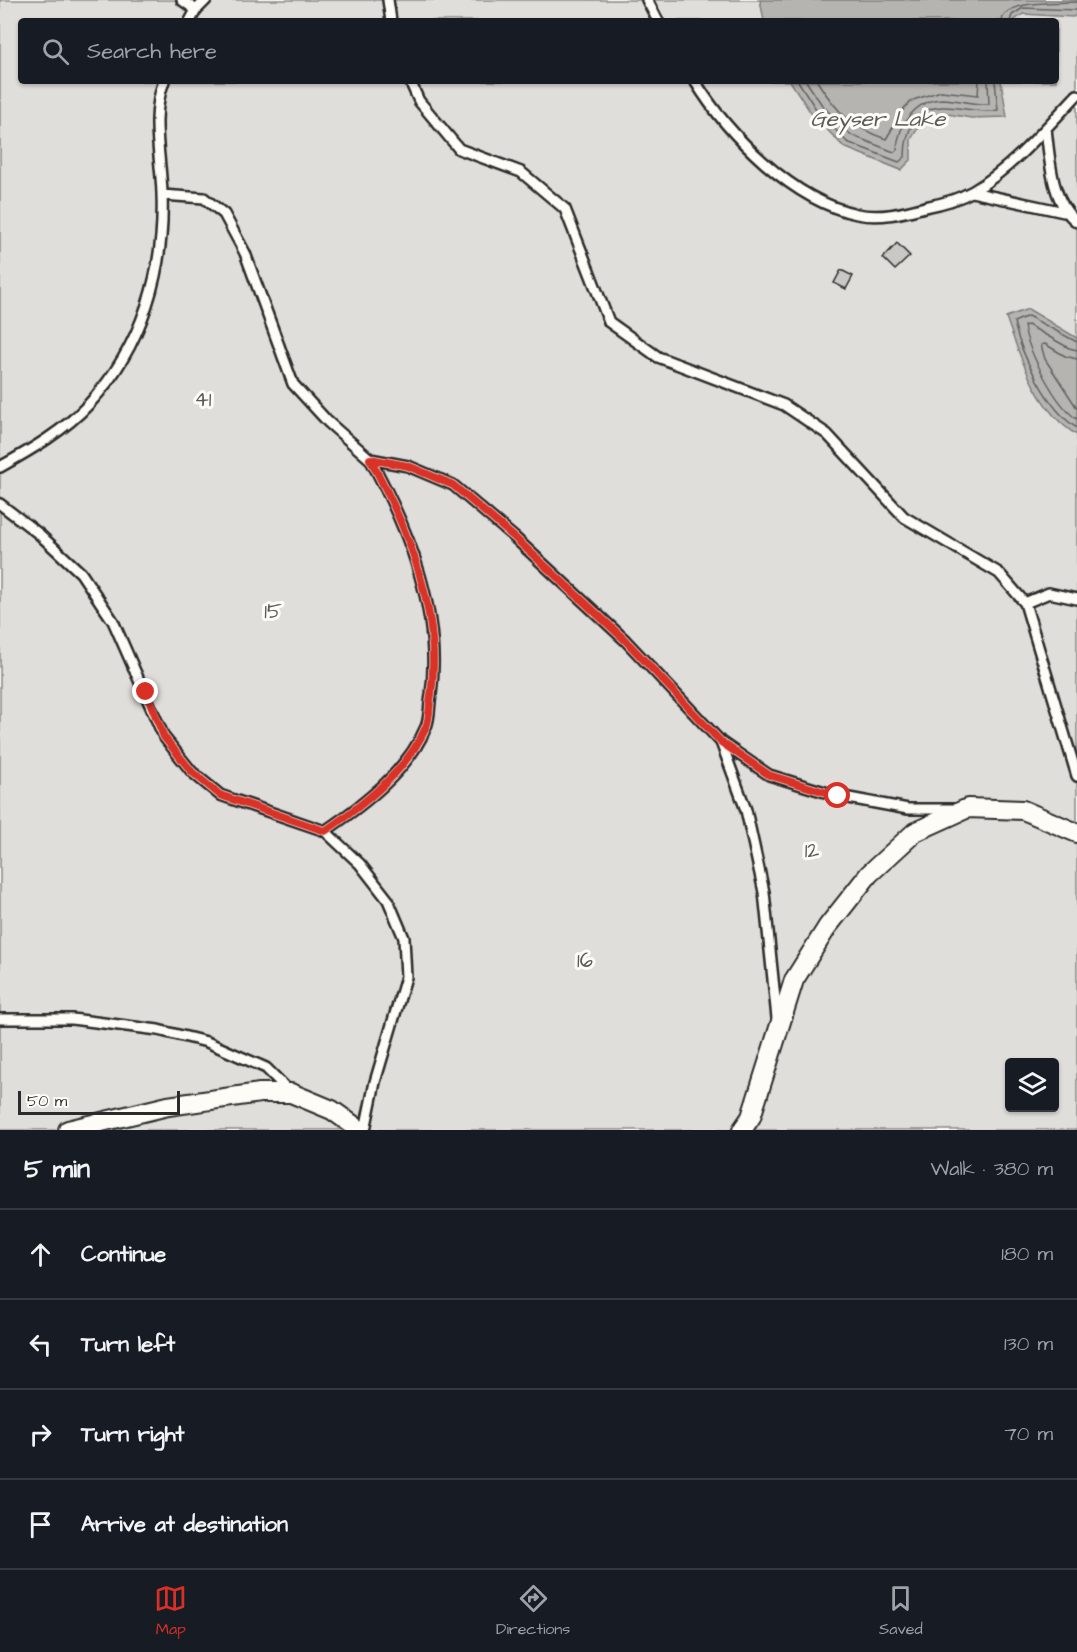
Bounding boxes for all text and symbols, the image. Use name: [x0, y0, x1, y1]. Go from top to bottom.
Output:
search box: [18, 18, 1059, 84]
icon: search: [39, 35, 72, 68]
text: Search here: [87, 36, 217, 67]
water label: Geyser Lake: [811, 104, 947, 136]
park label: 41: [195, 385, 212, 414]
park label: 15: [264, 597, 282, 626]
route end: [132, 678, 158, 704]
route start: [824, 782, 850, 808]
park label: 12: [805, 836, 819, 865]
park label: 16: [577, 946, 593, 975]
map controls: [1005, 1058, 1059, 1112]
button: layers: [1005, 1058, 1059, 1112]
scale bar: [18, 1088, 180, 1116]
text: 50 m: [27, 1090, 67, 1112]
text: 5 min: [24, 1151, 90, 1187]
text: Walk · 380 m: [930, 1155, 1053, 1183]
icon: ahead: [24, 1238, 57, 1271]
text: Continue: [81, 1239, 166, 1270]
text: 180 m: [1001, 1240, 1053, 1268]
icon: left: [24, 1328, 57, 1361]
text: Turn left: [81, 1329, 175, 1360]
text: 130 m: [1004, 1330, 1053, 1358]
icon: right: [24, 1418, 57, 1451]
text: Turn right: [81, 1419, 184, 1450]
text: 70 m: [1005, 1420, 1053, 1448]
icon: arrive: [24, 1508, 57, 1541]
text: Arrive at destination: [81, 1509, 288, 1540]
tab: Map: [154, 1582, 187, 1640]
tab: Directions: [496, 1582, 570, 1640]
tab: Saved: [879, 1582, 923, 1640]

